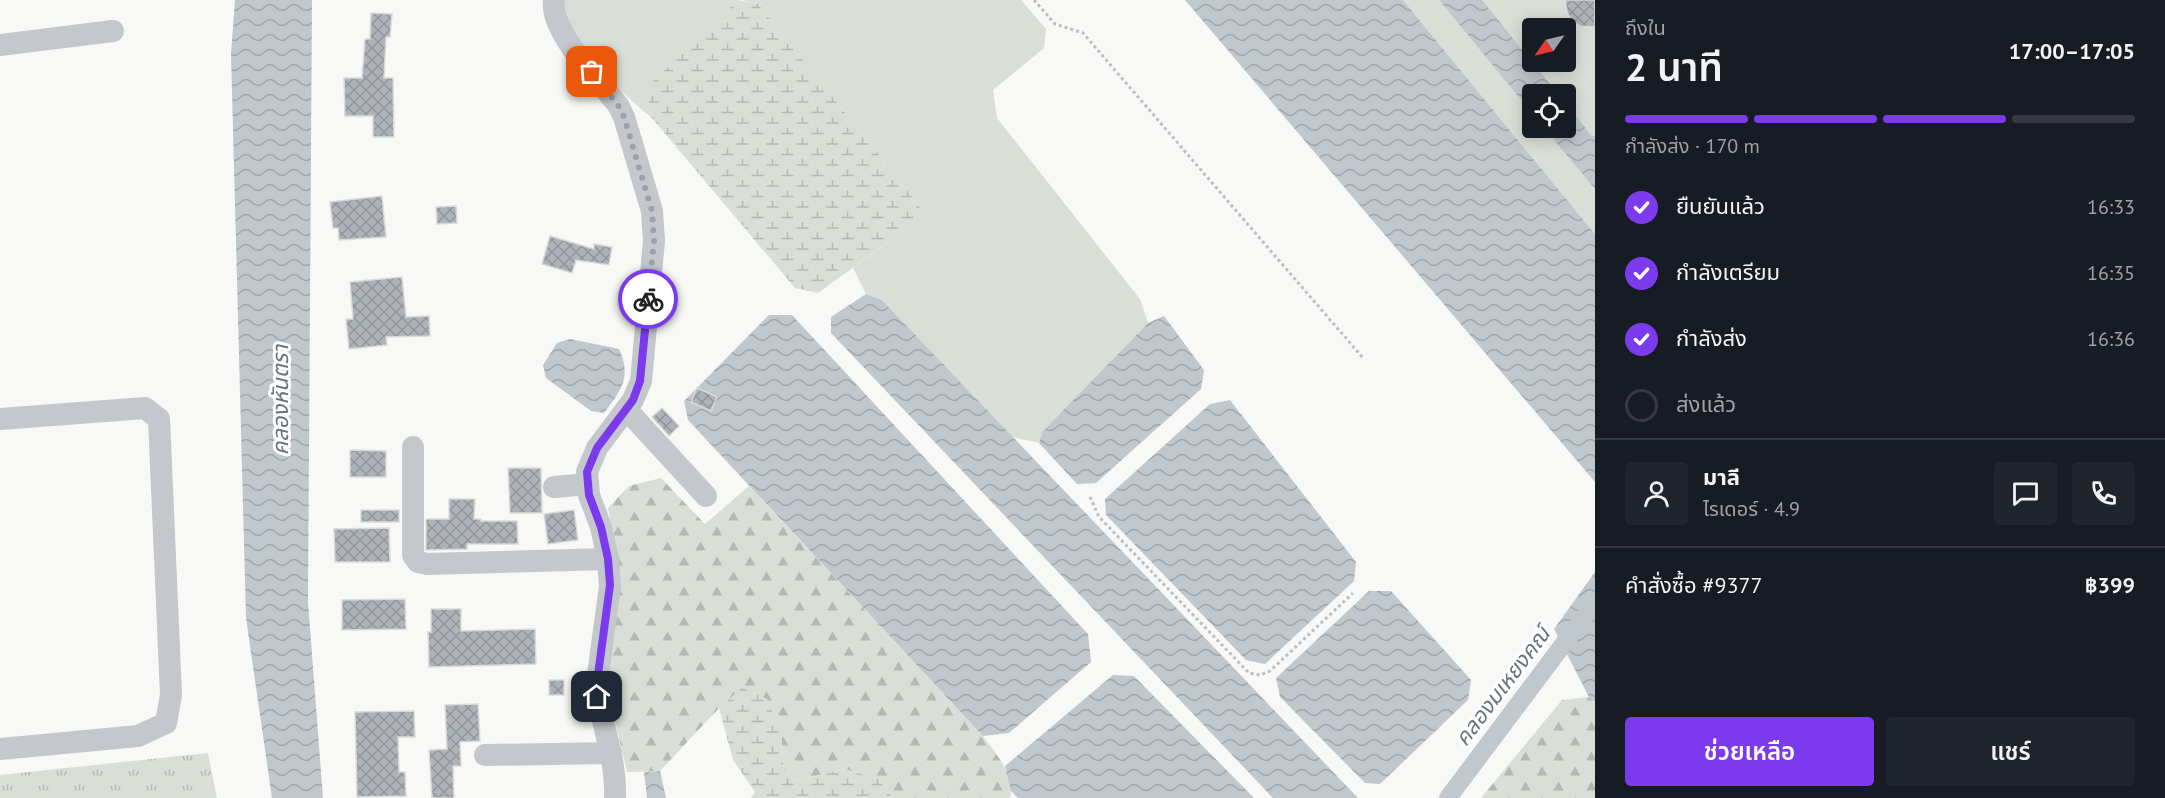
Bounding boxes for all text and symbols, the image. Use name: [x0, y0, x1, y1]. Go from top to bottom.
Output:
text: ถึงใน: [1625, 15, 1666, 41]
north arrow: [1522, 18, 1576, 72]
map controls: [1522, 18, 1576, 138]
text: 17:00–17:05: [2009, 37, 2135, 65]
text: 2 นาที: [1625, 41, 1723, 92]
pin: [566, 46, 617, 97]
icon: bag: [575, 55, 608, 88]
button: locate: [1522, 84, 1576, 138]
text: กำลังส่ง · 170 m: [1625, 133, 1760, 159]
icon: check: [1625, 191, 1658, 224]
text: ยืนยันแล้ว: [1676, 192, 1765, 220]
text: 16:33: [2087, 194, 2135, 220]
icon: check: [1625, 257, 1658, 290]
text: กำลังเตรียม: [1676, 258, 1780, 286]
text: 16:35: [2087, 260, 2135, 286]
courier: [618, 269, 678, 329]
icon: bike: [632, 283, 665, 316]
icon: check: [1625, 323, 1658, 356]
text: กำลังส่ง: [1676, 324, 1747, 352]
text: 16:36: [2087, 326, 2135, 352]
water label: คลองหันตรา: [266, 344, 294, 455]
text: ส่งแล้ว: [1676, 390, 1736, 418]
button: person: [1625, 462, 1688, 525]
button: chat: [1994, 462, 2057, 525]
button: phone: [2072, 462, 2135, 525]
text: มาลี: [1703, 463, 1740, 491]
text: ไรเดอร์ · 4.9: [1703, 496, 1800, 522]
text: คำสั่งซื้อ #9377: [1625, 571, 1763, 599]
text: ฿399: [2085, 571, 2135, 599]
water label: คลองมเหยงคณ์: [1448, 618, 1558, 751]
pin: [571, 671, 622, 722]
icon: home: [580, 680, 613, 713]
button: ช่วยเหลือ: [1625, 717, 1874, 786]
button: แชร์: [1886, 717, 2135, 786]

